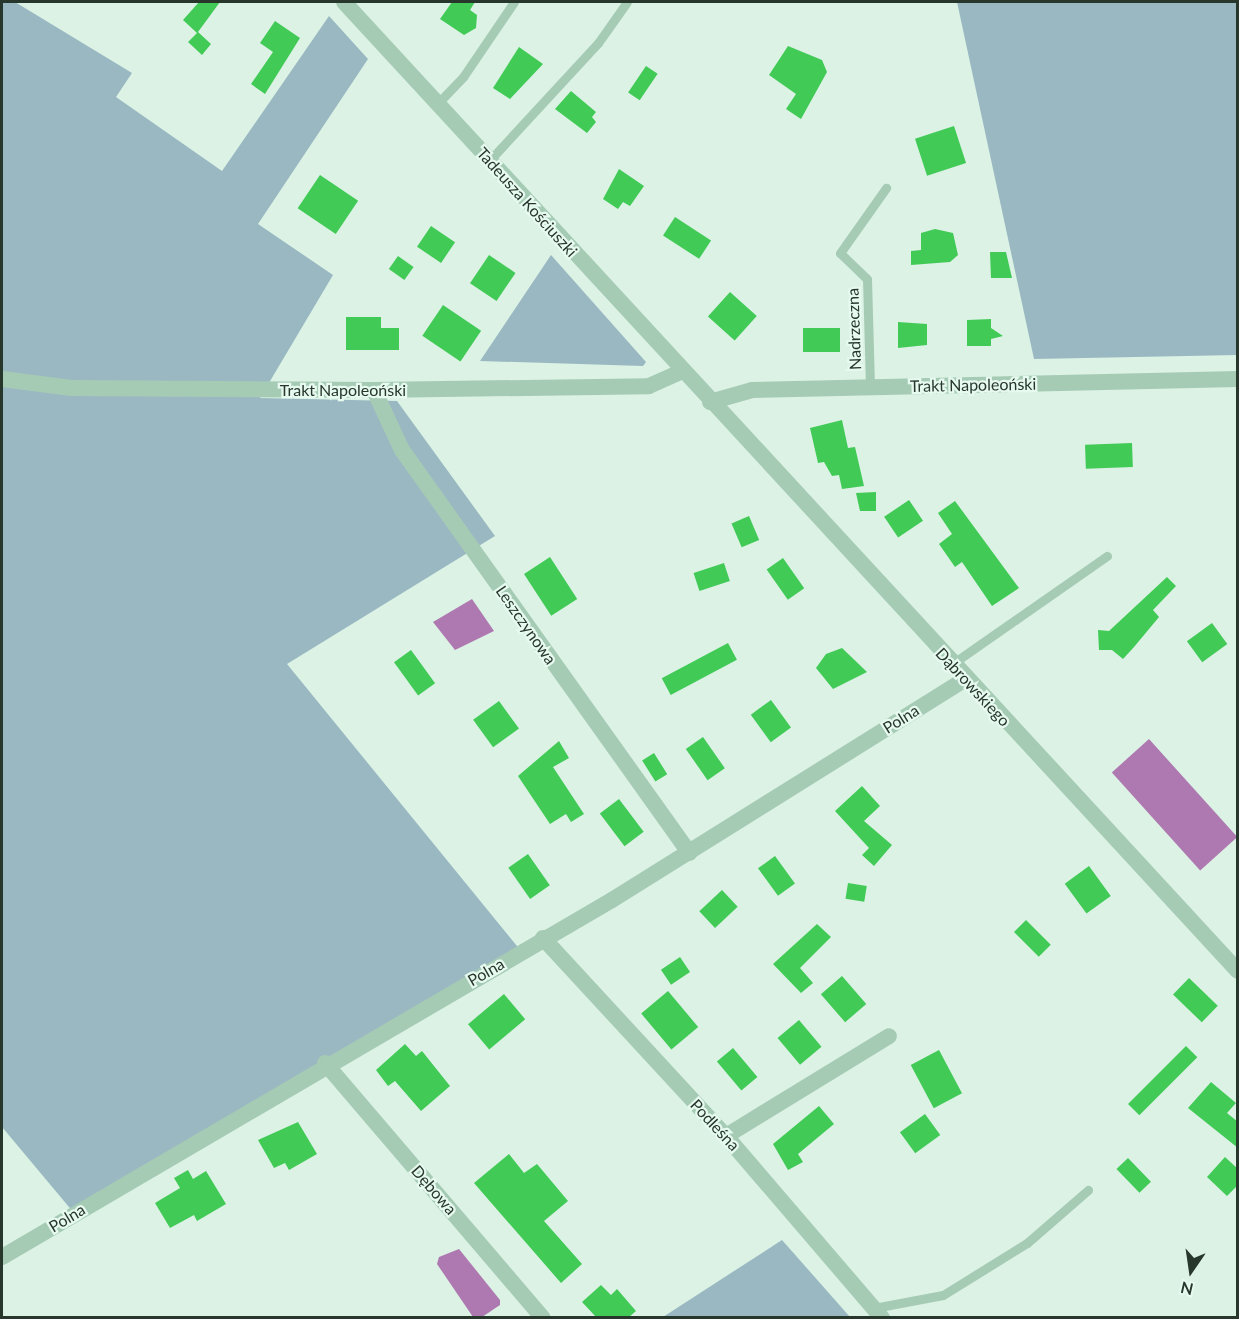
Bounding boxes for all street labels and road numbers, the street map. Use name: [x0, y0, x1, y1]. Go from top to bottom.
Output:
street label: Tadeusza Kościuszki: [473, 143, 581, 261]
street label: Nadrzeczna: [843, 288, 865, 370]
street label: Trakt Napoleoński: [910, 374, 1036, 396]
street label: Trakt Napoleoński: [280, 380, 406, 400]
street label: Leszczynowa: [492, 582, 560, 668]
street label: Dąbrowskiego: [932, 644, 1014, 730]
street label: Polna: [879, 701, 923, 737]
street label: Polna: [464, 954, 508, 990]
street label: Podleśna: [686, 1095, 744, 1155]
street label: Dębowa: [407, 1161, 461, 1219]
street label: Polna: [45, 1200, 89, 1236]

